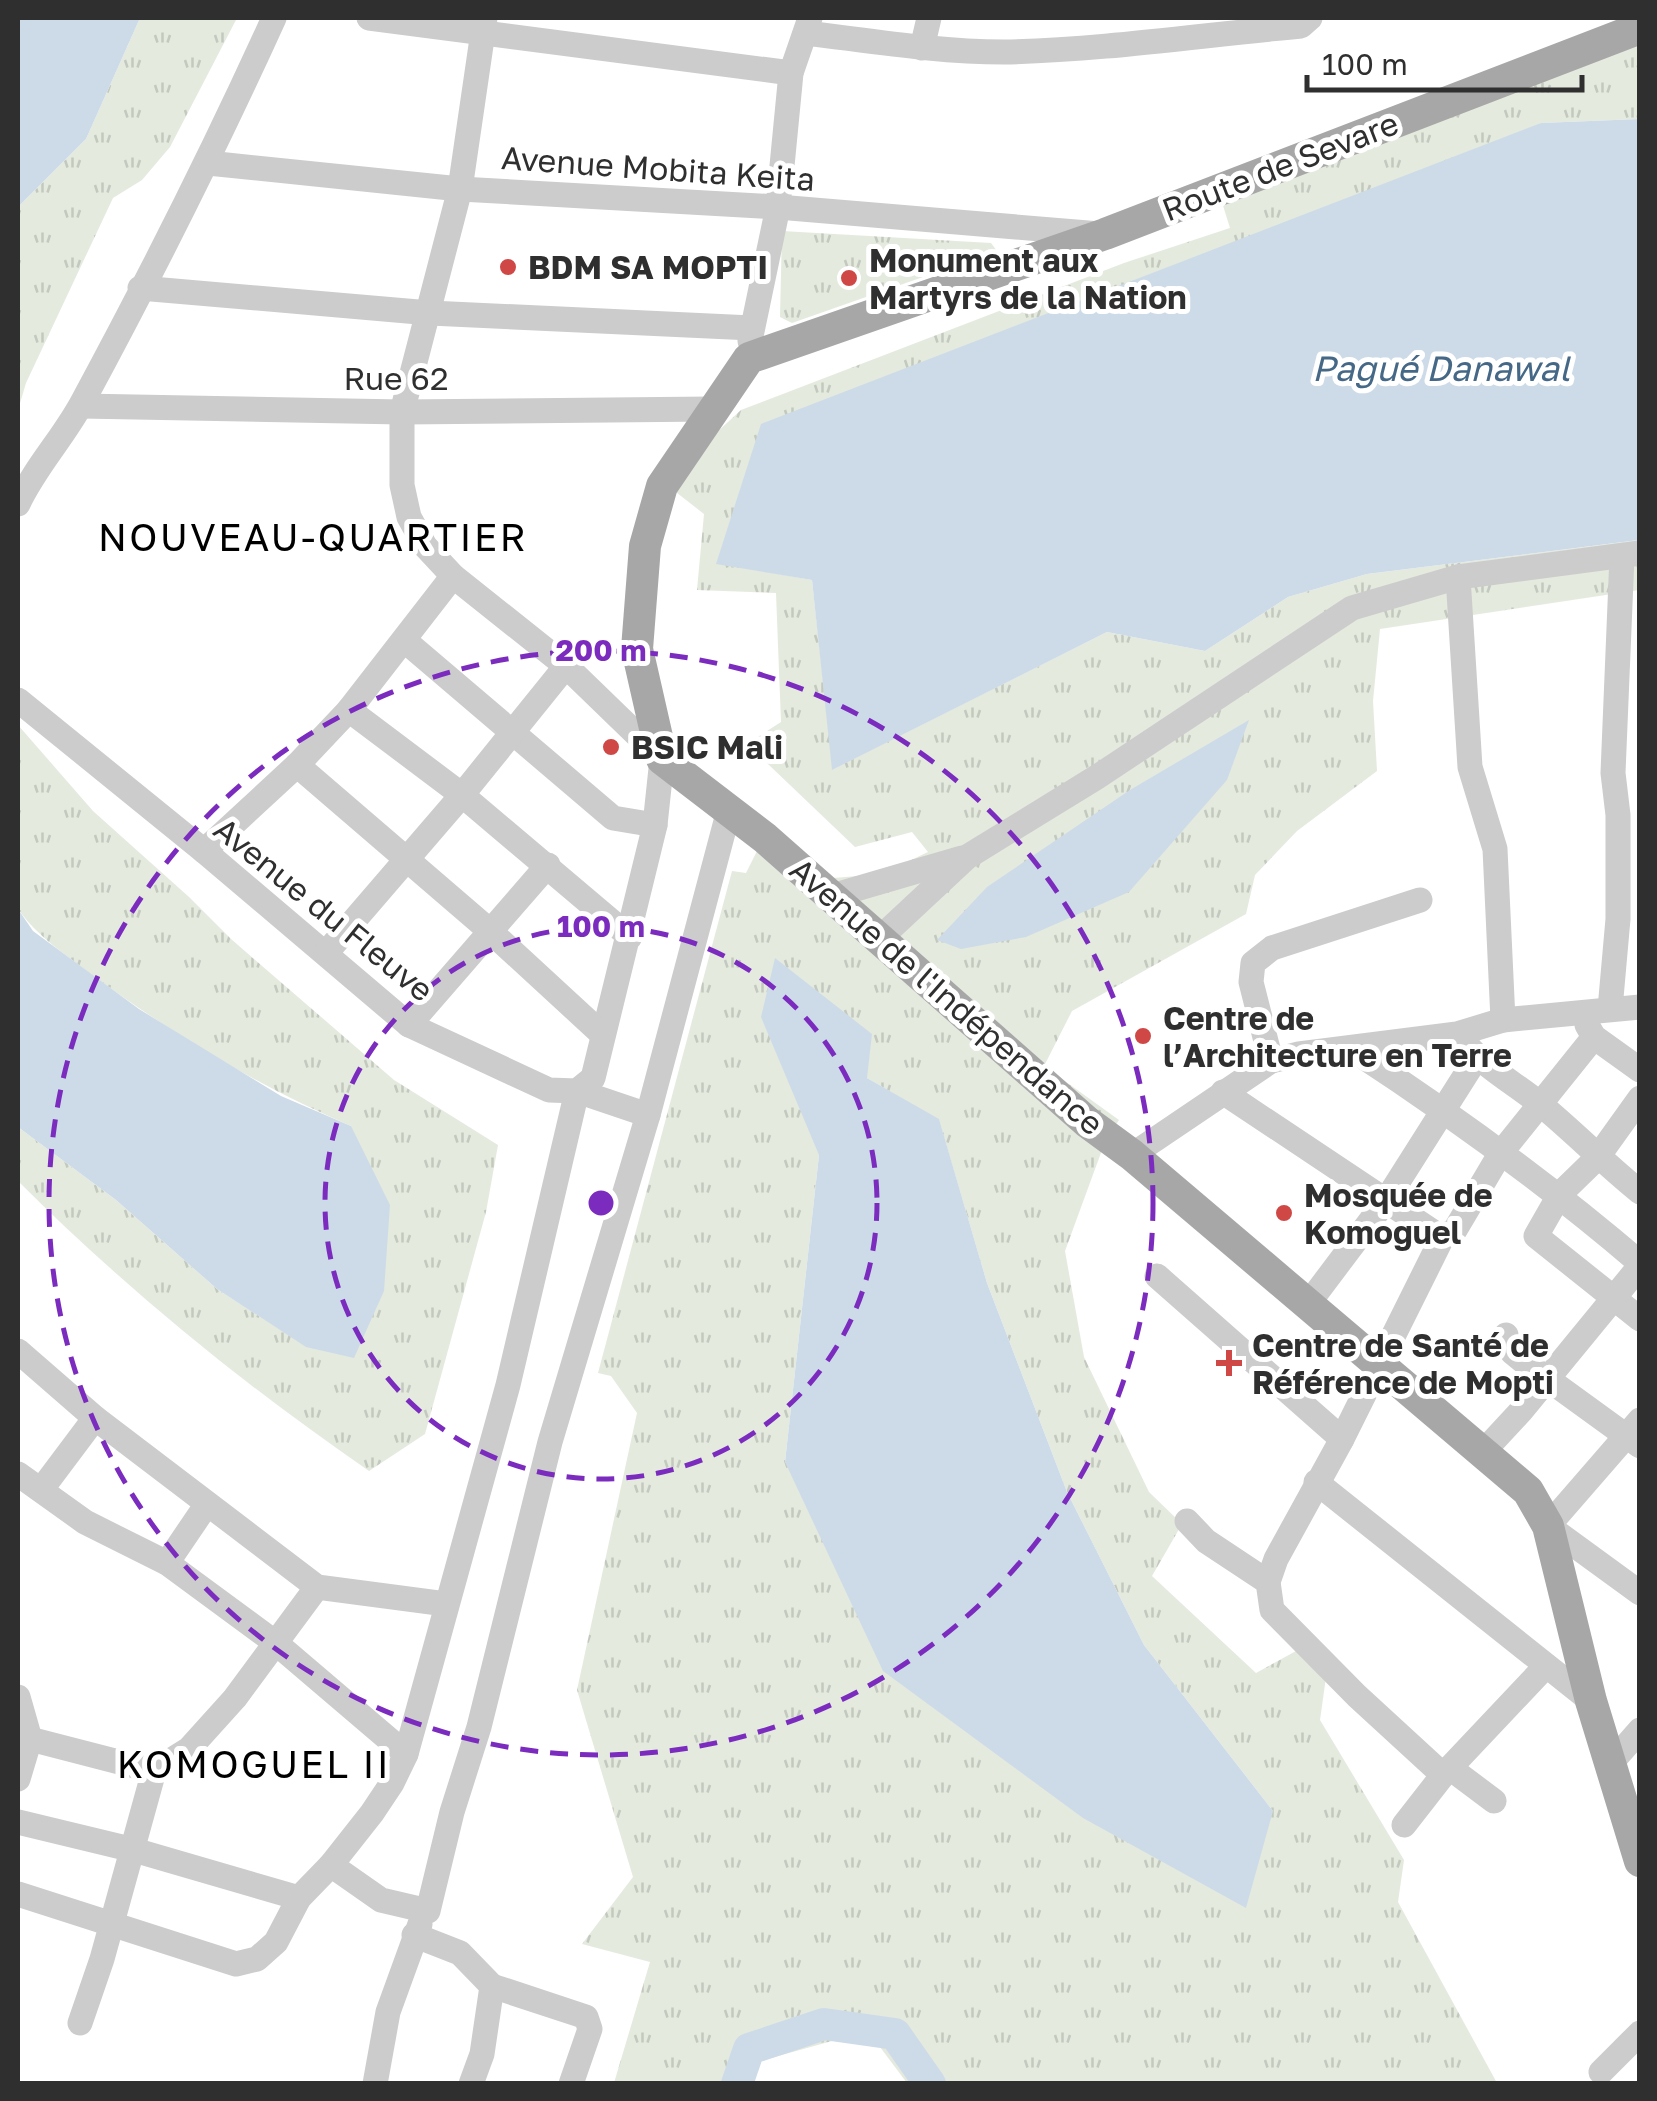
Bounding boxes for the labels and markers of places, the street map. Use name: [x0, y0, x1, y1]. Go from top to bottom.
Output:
place label: Monument aux Martyrs de la Nation: [869, 241, 1187, 316]
place label: BDM SA MOPTI: [528, 248, 768, 286]
marker: BDM SA MOPTI: [497, 256, 519, 278]
marker: Monument aux Martyrs de la Nation: [838, 267, 860, 289]
place label: BSIC Mali: [631, 728, 783, 766]
marker: BSIC Mali: [600, 736, 622, 758]
place label: Centre de l’Architecture en Terre: [1163, 999, 1512, 1074]
marker: Centre de l’Architecture en Terre: [1132, 1025, 1154, 1047]
place label: Mosquée de Komoguel: [1304, 1176, 1493, 1251]
centre of rings: [583, 1185, 619, 1221]
marker: Mosquée de Komoguel: [1273, 1202, 1295, 1224]
place label: Centre de Santé de Référence de Mopti: [1252, 1326, 1554, 1401]
marker: Centre de Santé de Référence de Mopti: [1216, 1350, 1242, 1376]

